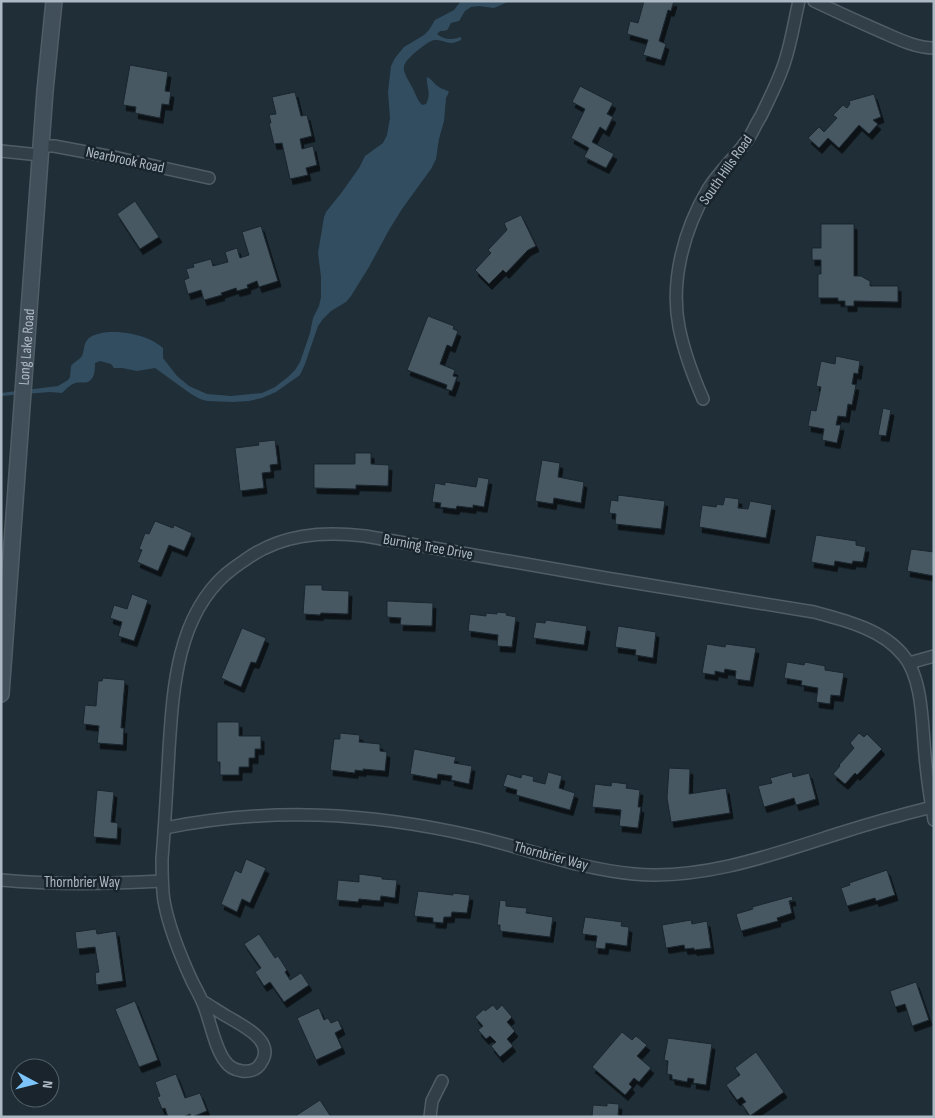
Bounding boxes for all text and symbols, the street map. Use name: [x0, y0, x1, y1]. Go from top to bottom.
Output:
street label: South Hills Road: [695, 131, 757, 209]
street label: Nearbrook Road: [84, 142, 166, 178]
street label: Long Lake Road: [14, 308, 39, 386]
street label: Burning Tree Drive: [382, 530, 474, 564]
street label: Thornbrier Way: [512, 837, 590, 875]
street label: Thornbrier Way: [44, 873, 120, 892]
north arrow: [10, 1058, 60, 1108]
text: N: [39, 1080, 56, 1089]

